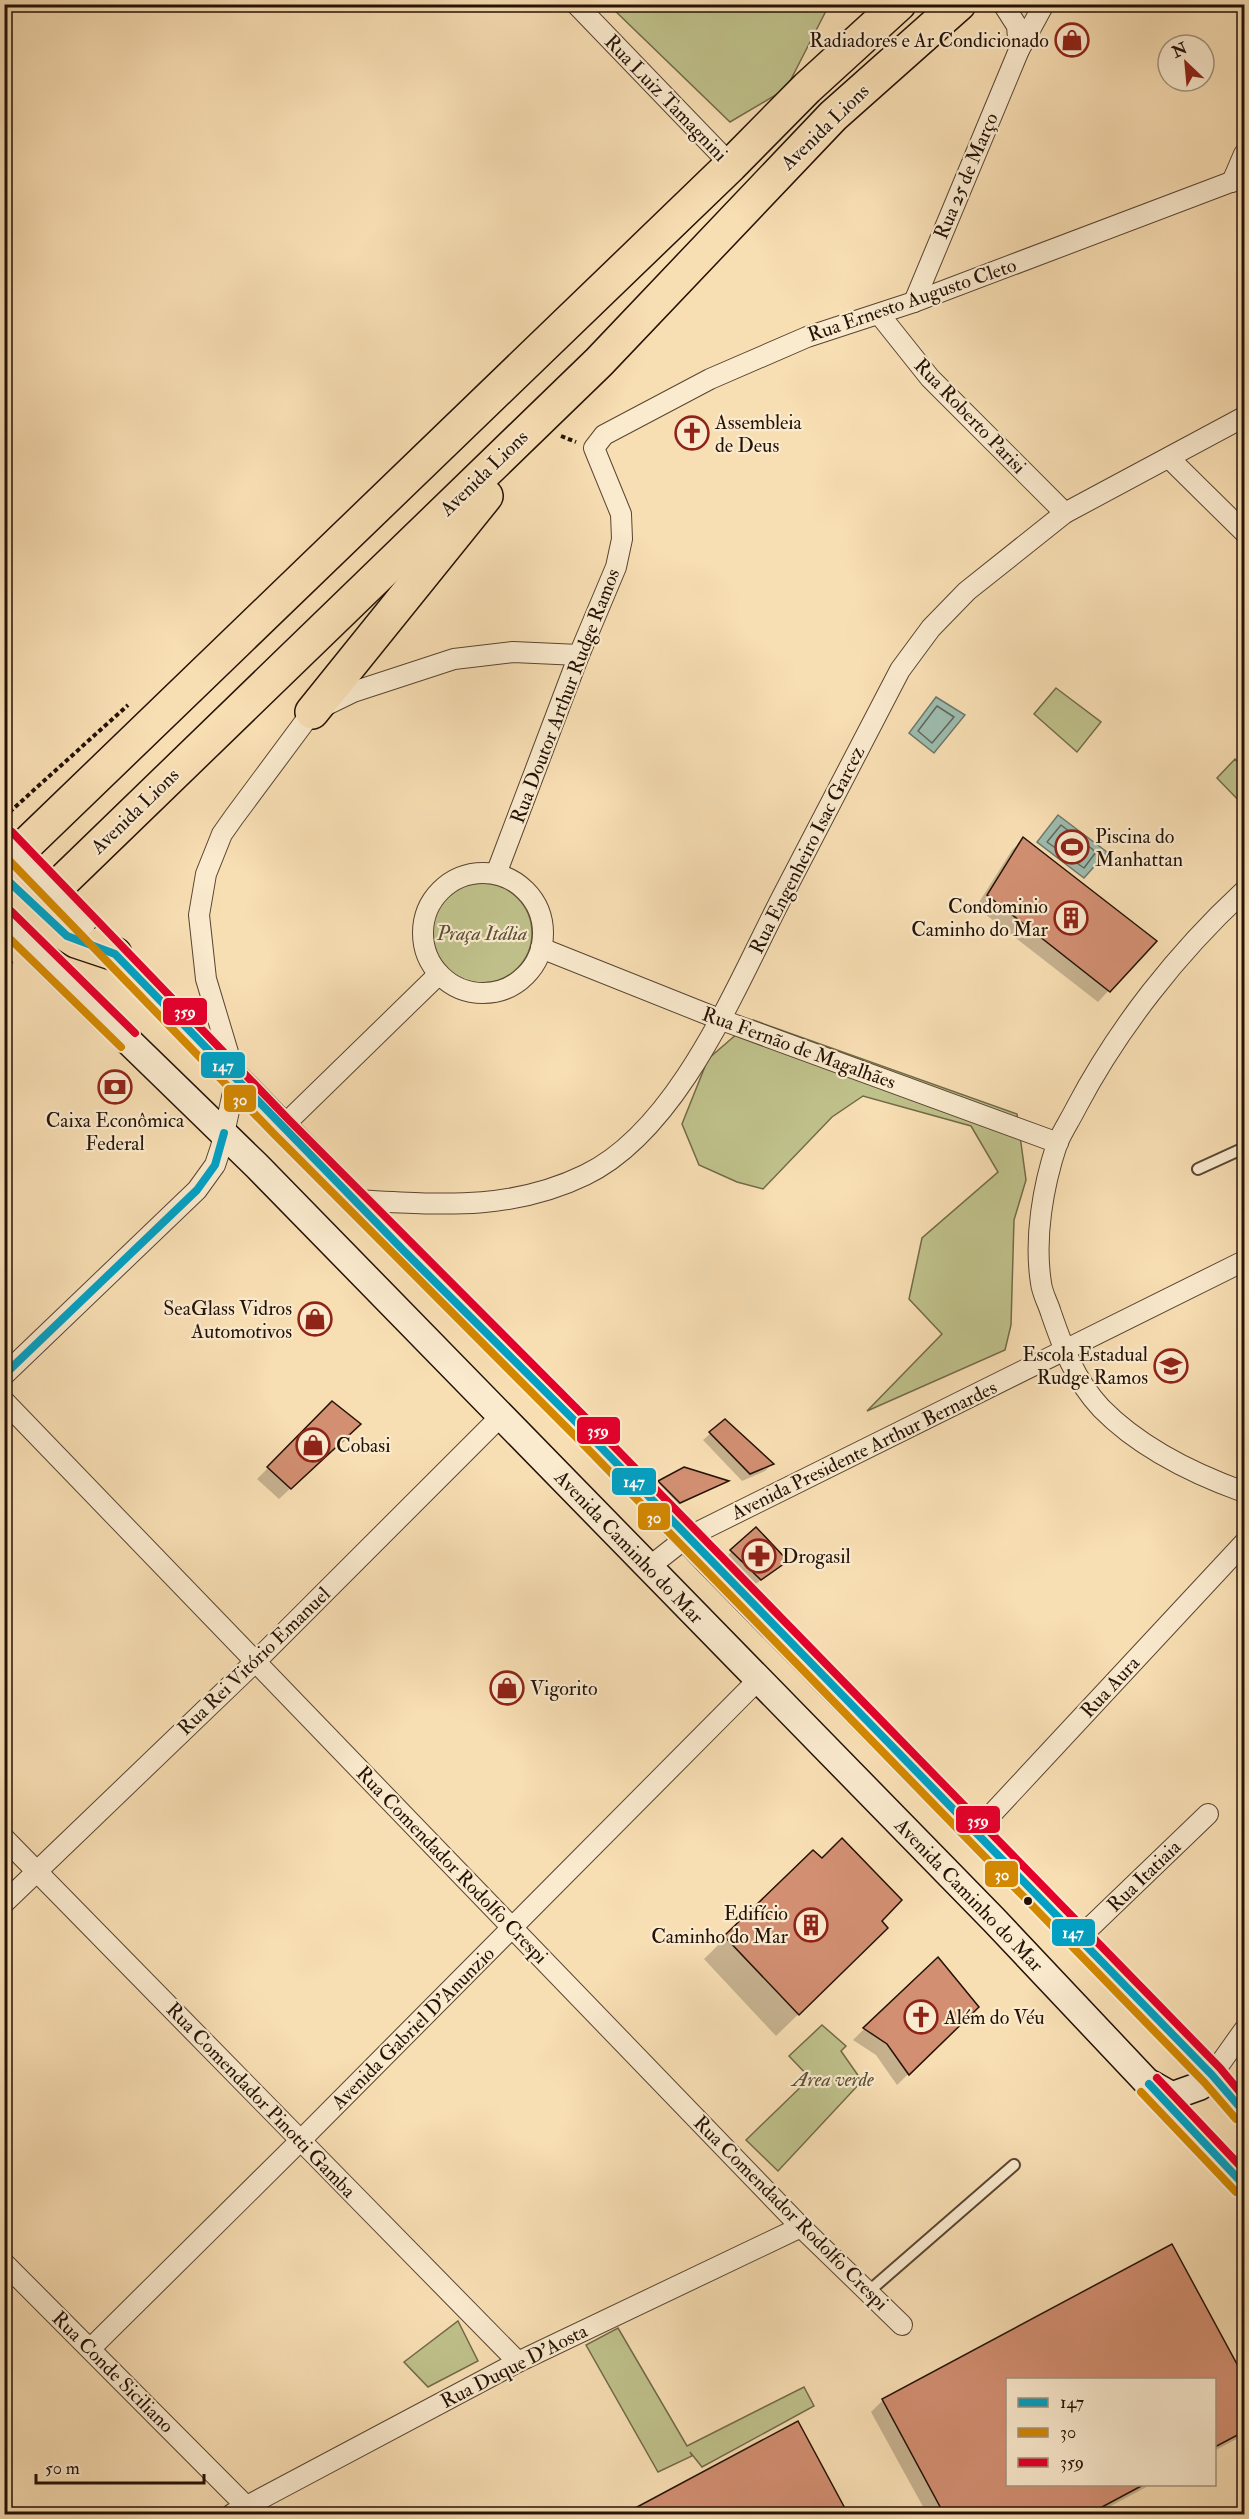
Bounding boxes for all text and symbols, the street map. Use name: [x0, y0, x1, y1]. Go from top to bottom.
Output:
shop icon: Radiadores e Ar Condicionado: [1054, 22, 1090, 58]
place label: Radiadores e Ar Condicionado: [809, 28, 1049, 53]
street label: Rua Luiz Tamagnini: [599, 29, 733, 167]
north arrow: [1156, 33, 1216, 93]
text: N: [1168, 38, 1191, 63]
street label: Avenida Lions: [775, 79, 875, 176]
street label: Rua 25 de Março: [928, 109, 1004, 243]
street label: Rua Ernesto Augusto Cleto: [804, 253, 1020, 347]
street label: Rua Roberto Parisi: [909, 353, 1031, 479]
place label: Assembleia de Deus: [714, 410, 803, 458]
church icon: Assembleia de Deus: [674, 415, 710, 451]
street label: Avenida Lions: [434, 425, 534, 522]
street label: Rua Doutor Arthur Rudge Ramos: [505, 565, 625, 827]
street label: Rua Engenheiro Isac Garcez: [744, 742, 870, 958]
street label: Avenida Lions: [85, 763, 185, 860]
place label: Piscina do Manhattan: [1095, 824, 1183, 872]
sports icon: Piscina do Manhattan: [1054, 829, 1090, 865]
place label: Condominio Caminho do Mar: [911, 894, 1049, 942]
building icon: Condominio Caminho do Mar: [1053, 900, 1089, 936]
park label: Praça Itália: [436, 921, 527, 946]
line badge: 359: [162, 997, 208, 1026]
street label: Rua Fernão de Magalhães: [699, 1001, 899, 1095]
text: 359: [174, 1002, 196, 1022]
line badge: 147: [200, 1051, 246, 1079]
text: 147: [212, 1056, 234, 1076]
bank icon: Caixa Econômica Federal: [97, 1069, 133, 1105]
line badge: 30: [223, 1084, 257, 1113]
text: 30: [233, 1090, 247, 1110]
place label: Caixa Econômica Federal: [46, 1108, 185, 1156]
place label: SeaGlass Vidros Automotivos: [163, 1296, 292, 1344]
shop icon: SeaGlass Vidros Automotivos: [297, 1301, 333, 1337]
place label: Escola Estadual Rudge Ramos: [1022, 1342, 1148, 1390]
school or university icon: Escola Estadual Rudge Ramos: [1153, 1348, 1189, 1384]
street label: Avenida Presidente Arthur Bernardes: [726, 1375, 1001, 1526]
line badge: 359: [576, 1416, 621, 1445]
text: 359: [587, 1421, 609, 1441]
shop icon: Cobasi: [295, 1427, 331, 1463]
place label: Cobasi: [336, 1433, 391, 1458]
street label: Avenida Caminho do Mar: [549, 1464, 709, 1629]
line badge: 147: [611, 1467, 657, 1496]
text: 147: [623, 1472, 645, 1492]
line badge: 30: [637, 1502, 671, 1531]
text: 30: [647, 1508, 661, 1528]
pharmacy icon: Drogasil: [741, 1538, 777, 1574]
place label: Drogasil: [782, 1544, 851, 1569]
street label: Rua Rei Vitório Emanuel: [172, 1582, 336, 1740]
street label: Rua Aura: [1075, 1650, 1145, 1723]
shop icon: Vigorito: [489, 1670, 525, 1706]
place label: Vigorito: [530, 1676, 598, 1701]
street label: Rua Comendador Rodolfo Crespi: [350, 1761, 553, 1970]
line badge: 359: [955, 1805, 1001, 1834]
text: 359: [967, 1811, 989, 1831]
street label: Avenida Caminho do Mar: [889, 1812, 1049, 1977]
street label: Rua Itatiaia: [1102, 1834, 1187, 1917]
line badge: 30: [984, 1860, 1019, 1888]
text: 30: [995, 1865, 1009, 1885]
unlabelled marker: [1022, 1895, 1034, 1907]
place label: Edifício Caminho do Mar: [651, 1901, 789, 1949]
building icon: Edifício Caminho do Mar: [793, 1907, 829, 1943]
line badge: 147: [1051, 1918, 1096, 1947]
text: 147: [1062, 1923, 1084, 1943]
street label: Avenida Gabriel D'Anunzio: [325, 1941, 500, 2116]
street label: Rua Comendador Pinotti Gamba: [161, 1997, 362, 2204]
church icon: Além do Véu: [903, 1999, 939, 2035]
place label: Além do Véu: [943, 2005, 1045, 2030]
park label: Area verde: [790, 2067, 874, 2092]
street label: Rua Comendador Rodolfo Crespi: [688, 2110, 894, 2316]
street label: Rua Conde Siciliano: [47, 2306, 179, 2438]
street label: Rua Duque D'Aosta: [436, 2318, 592, 2414]
legend: [1006, 2378, 1216, 2486]
text: 147: [1060, 2391, 1084, 2414]
text: 30: [1060, 2421, 1076, 2444]
scale bar: [36, 2447, 204, 2485]
text: 359: [1060, 2451, 1084, 2474]
text: 50 m: [45, 2457, 80, 2480]

